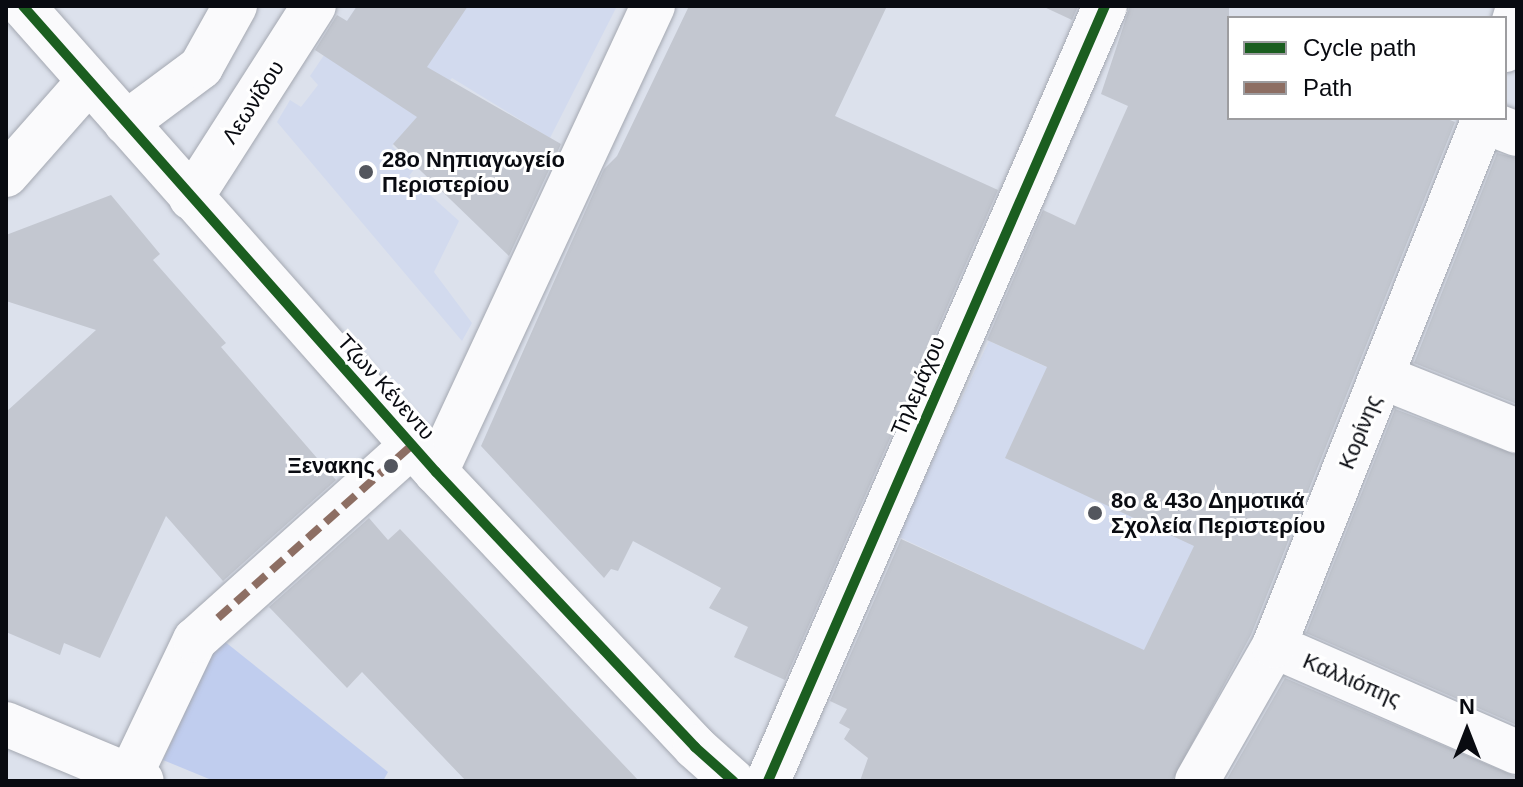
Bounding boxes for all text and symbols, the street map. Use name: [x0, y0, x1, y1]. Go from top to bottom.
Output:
legend: [1227, 16, 1507, 120]
text: Cycle path: [1303, 34, 1416, 61]
street label: Λεωνίδου: [216, 55, 290, 149]
text: Path: [1303, 74, 1352, 101]
place label: 28ο Νηπιαγωγείο Περιστερίου: [382, 146, 565, 198]
marker: 28ο Νηπιαγωγείο Περιστερίου: [357, 163, 375, 181]
street label: Τζων Κένεντυ: [332, 329, 440, 445]
street label: Τηλεμάχου: [885, 332, 951, 440]
street label: Κορίνης: [1333, 391, 1387, 473]
place label: Ξενακης: [287, 453, 375, 479]
marker: Ξενακης: [382, 457, 400, 475]
place label: 8ο & 43ο Δημοτικά Σχολεία Περιστερίου: [1111, 487, 1325, 538]
marker: 8ο & 43ο Δημοτικά Σχολεία Περιστερίου: [1086, 504, 1104, 522]
street label: Καλλιόπης: [1299, 648, 1405, 712]
north arrow: [1427, 691, 1507, 771]
text: N: [1459, 694, 1475, 719]

